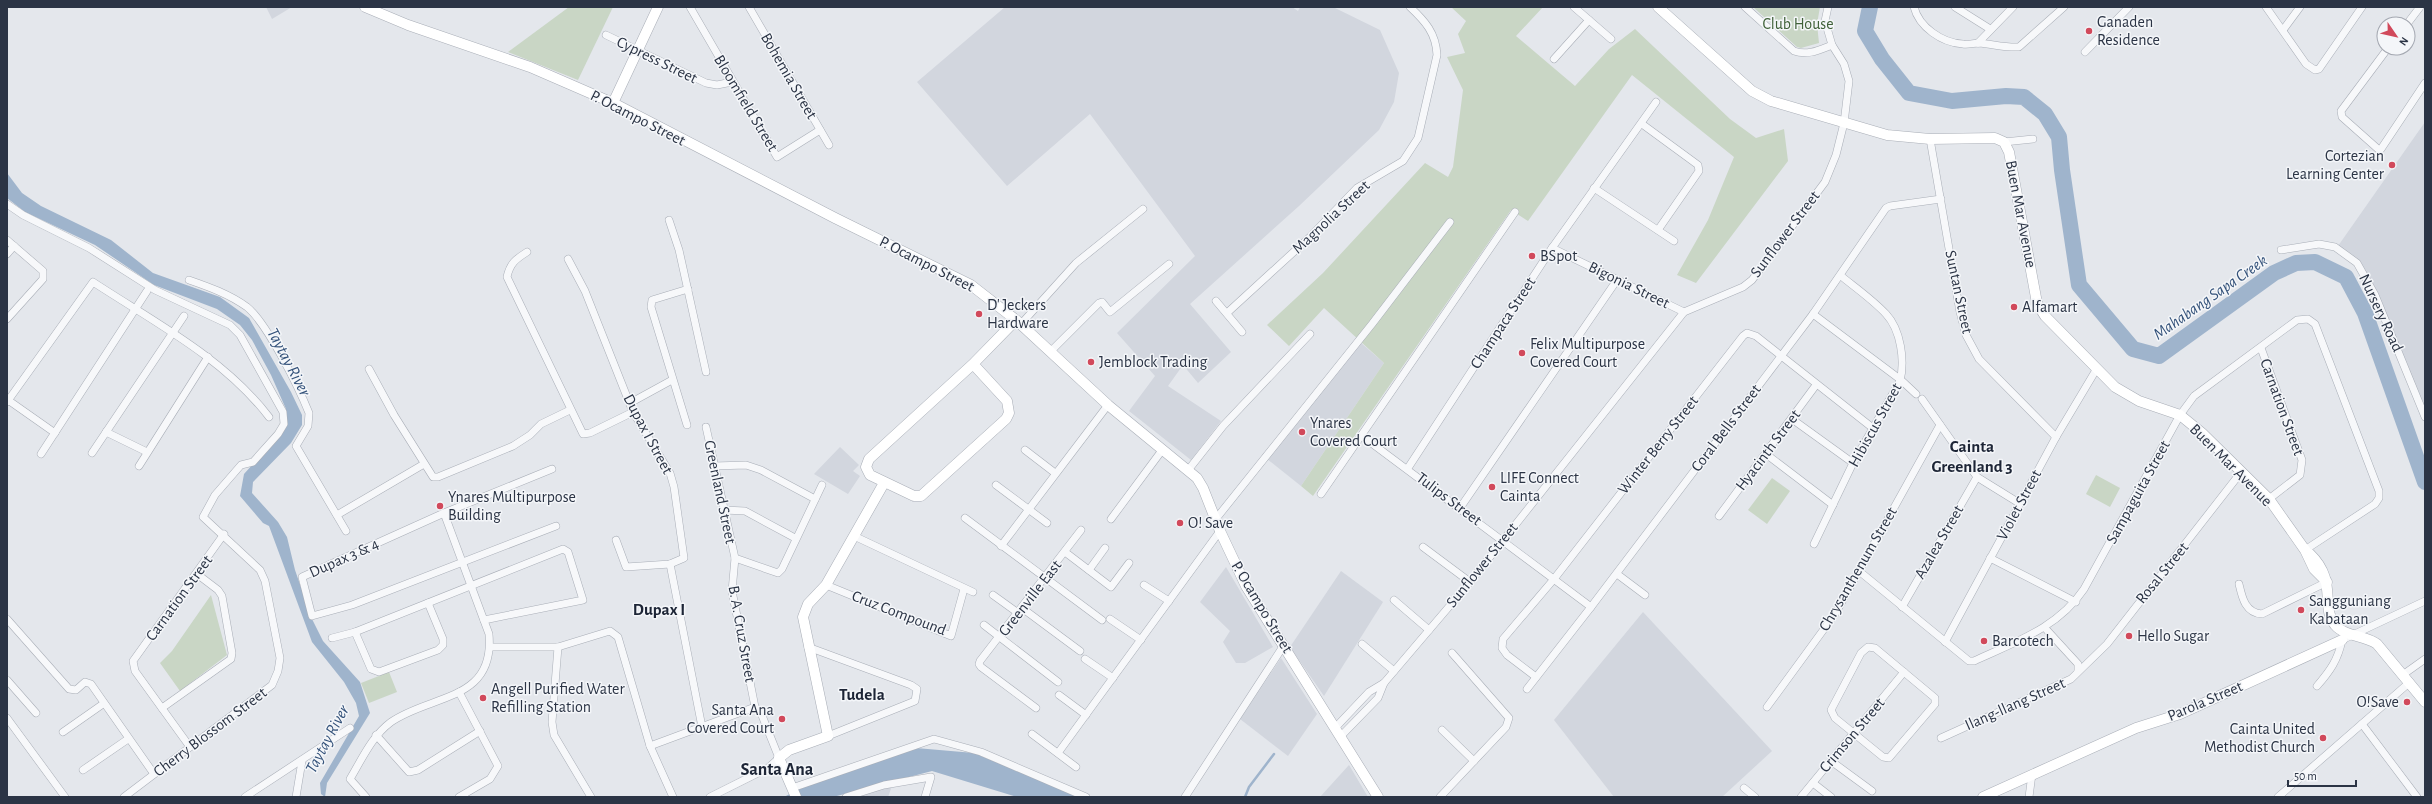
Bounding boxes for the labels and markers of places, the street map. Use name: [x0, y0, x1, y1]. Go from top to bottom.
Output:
place label: Ganaden Residence: [2097, 14, 2160, 48]
marker: Ganaden Residence: [2084, 26, 2094, 36]
place label: Cortezian Learning Center: [2286, 148, 2385, 182]
marker: Cortezian Learning Center: [2387, 160, 2397, 170]
place label: BSpot: [1540, 248, 1577, 264]
marker: BSpot: [1527, 251, 1537, 261]
place label: D' Jeckers Hardware: [987, 297, 1049, 331]
place label: Alfamart: [2022, 299, 2077, 315]
marker: Alfamart: [2009, 302, 2019, 312]
marker: D' Jeckers Hardware: [974, 309, 984, 319]
place label: Felix Multipurpose Covered Court: [1530, 336, 1645, 370]
marker: Felix Multipurpose Covered Court: [1517, 348, 1527, 358]
place label: Jemblock Trading: [1099, 354, 1208, 370]
marker: Jemblock Trading: [1086, 357, 1096, 367]
place label: Ynares Covered Court: [1310, 415, 1397, 449]
marker: Ynares Covered Court: [1297, 427, 1307, 437]
place label: LIFE Connect Cainta: [1500, 470, 1579, 504]
marker: LIFE Connect Cainta: [1487, 482, 1497, 492]
place label: Ynares Multipurpose Building: [448, 489, 576, 523]
marker: Ynares Multipurpose Building: [435, 501, 445, 511]
place label: O! Save: [1188, 515, 1233, 531]
marker: O! Save: [1175, 518, 1185, 528]
place label: Sangguniang Kabataan: [2309, 593, 2391, 627]
marker: Sangguniang Kabataan: [2296, 605, 2306, 615]
place label: Hello Sugar: [2137, 628, 2210, 644]
marker: Hello Sugar: [2124, 631, 2134, 641]
place label: Barcotech: [1992, 633, 2054, 649]
marker: Barcotech: [1979, 636, 1989, 646]
place label: Angell Purified Water Refilling Station: [491, 681, 625, 715]
marker: Angell Purified Water Refilling Station: [478, 693, 488, 703]
place label: O!Save: [2356, 694, 2399, 710]
marker: O!Save: [2402, 697, 2412, 707]
place label: Santa Ana Covered Court: [687, 702, 774, 736]
marker: Santa Ana Covered Court: [777, 714, 787, 724]
place label: Cainta United Methodist Church: [2204, 721, 2315, 755]
marker: Cainta United Methodist Church: [2318, 733, 2328, 743]

